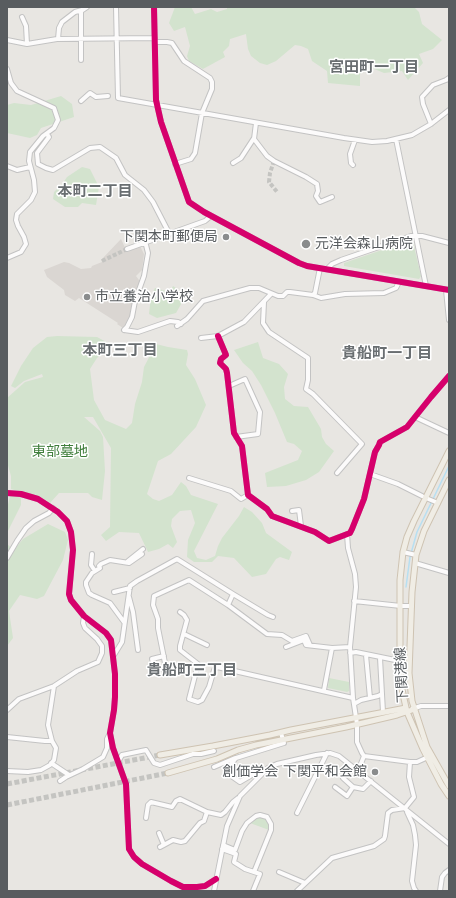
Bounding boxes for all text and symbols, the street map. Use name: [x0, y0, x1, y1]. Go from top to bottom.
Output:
district label: 宮田町一丁目: [329, 59, 419, 77]
district label: 本町二丁目: [58, 183, 132, 201]
place label: 下関本町郵便局: [120, 229, 218, 245]
marker: 下関本町郵便局: [221, 232, 231, 242]
place label: 元洋会森山病院: [315, 236, 413, 252]
marker: 元洋会森山病院: [300, 238, 312, 250]
place label: 市立養治小学校: [95, 289, 193, 305]
marker: 市立養治小学校: [82, 292, 92, 302]
district label: 本町三丁目: [83, 342, 157, 360]
district label: 貴船町一丁目: [342, 345, 432, 363]
park label: 東部墓地: [32, 444, 88, 460]
street label: 下関港線: [392, 647, 412, 703]
district label: 貴船町三丁目: [147, 662, 237, 680]
place label: 創価学会 下関平和会館: [222, 764, 367, 780]
marker: 創価学会 下関平和会館: [370, 767, 380, 777]

